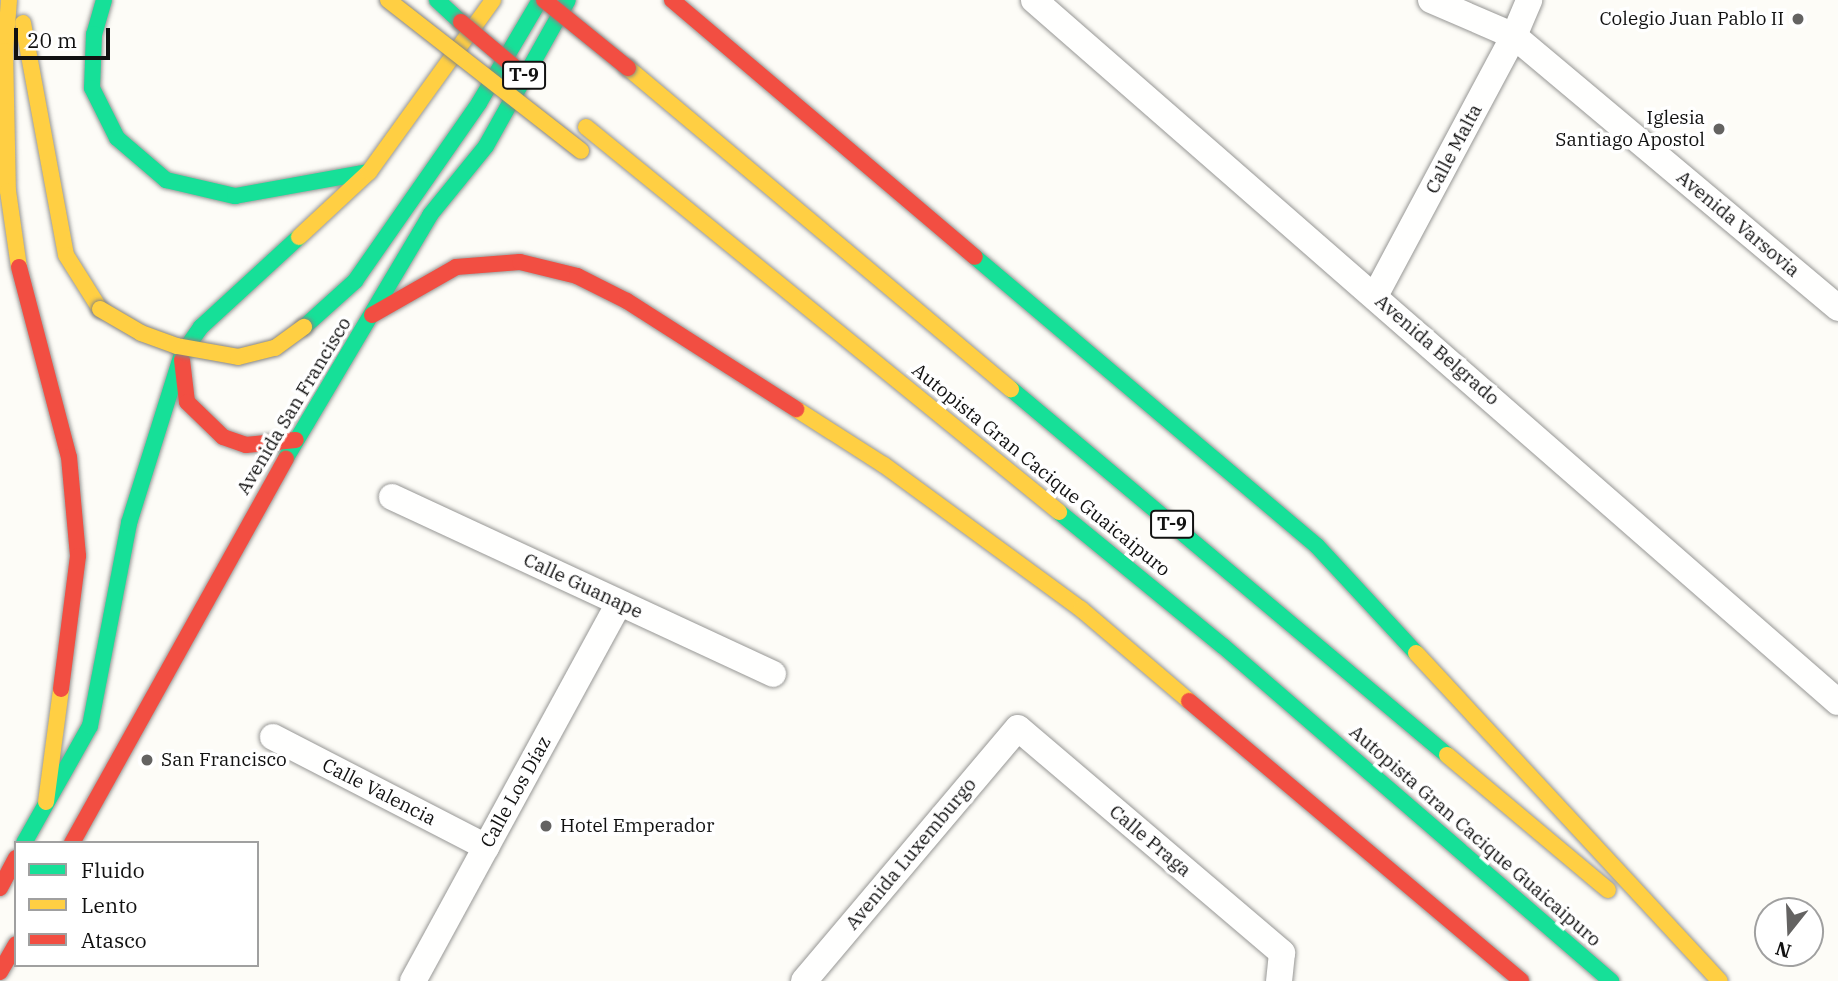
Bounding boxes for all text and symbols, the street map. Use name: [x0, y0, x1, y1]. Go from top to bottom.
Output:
place label: Colegio Juan Pablo II: [1599, 8, 1784, 30]
marker: Colegio Juan Pablo II: [1790, 11, 1806, 27]
scale bar: [18, 14, 114, 58]
text: 20 m: [27, 26, 77, 54]
road number: T-9: [501, 60, 547, 90]
street label: Calle Malta: [1421, 100, 1487, 198]
place label: Iglesia Santiago Apostol: [1555, 107, 1705, 151]
marker: Iglesia Santiago Apostol: [1711, 121, 1727, 137]
street label: Avenida Varsovia: [1672, 166, 1804, 282]
street label: Avenida Belgrado: [1370, 290, 1504, 410]
street label: Avenida San Francisco: [232, 313, 356, 499]
street label: Autopista Gran Cacique Guaicaipuro: [907, 359, 1175, 581]
road number: T-9: [1149, 510, 1195, 538]
street label: Calle Guanape: [520, 548, 646, 624]
street label: Autopista Gran Cacique Guaicaipuro: [1345, 721, 1605, 951]
street label: Calle Los Díaz: [476, 732, 556, 852]
place label: San Francisco: [161, 749, 287, 771]
marker: San Francisco: [139, 752, 155, 768]
street label: Calle Valencia: [318, 754, 440, 830]
street label: Avenida Luxemburgo: [841, 773, 981, 935]
street label: Calle Praga: [1105, 800, 1195, 882]
place label: Hotel Emperador: [560, 815, 714, 837]
marker: Hotel Emperador: [538, 818, 554, 834]
legend: [14, 841, 259, 967]
text: Fluido: [81, 856, 145, 884]
text: Lento: [81, 891, 137, 919]
north arrow: [1754, 897, 1824, 967]
text: Atasco: [81, 926, 147, 954]
text: N: [1772, 936, 1794, 964]

